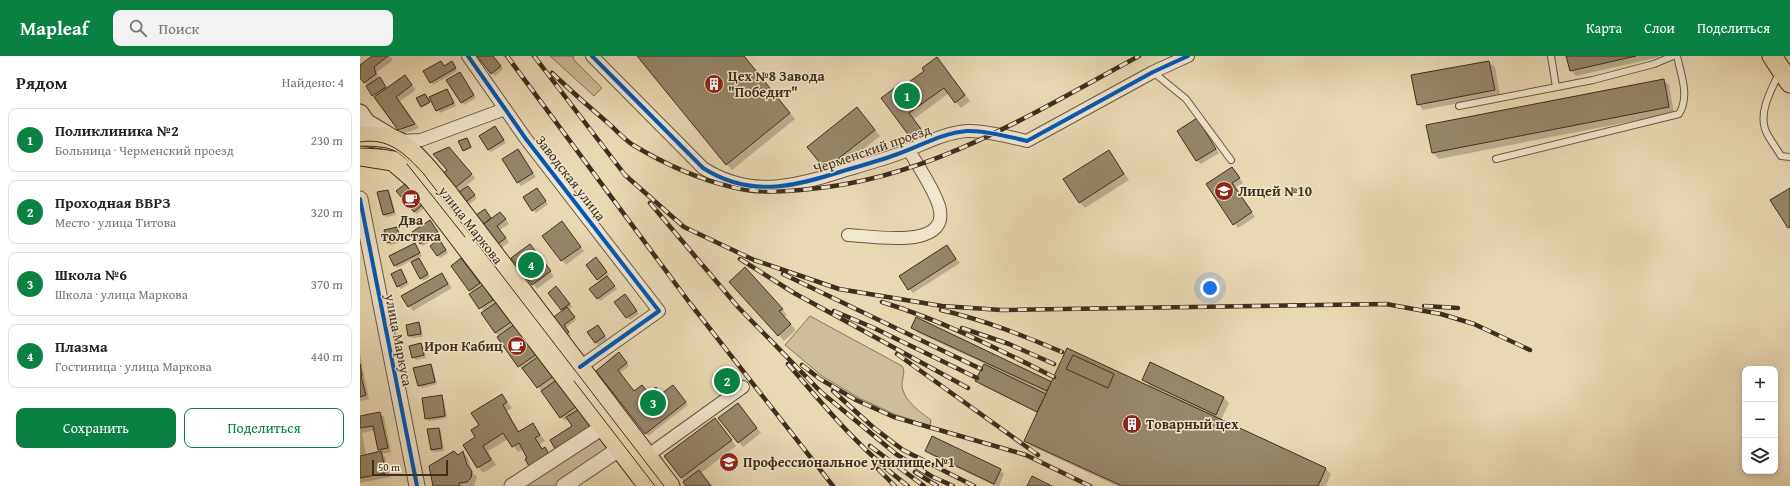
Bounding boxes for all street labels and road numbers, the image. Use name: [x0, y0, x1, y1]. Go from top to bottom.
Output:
street label: Черменский проезд: [810, 119, 934, 179]
street label: Заводская улица: [531, 131, 611, 225]
street label: улица Маркова: [434, 181, 508, 268]
street label: улица Маркуса: [380, 291, 418, 388]

